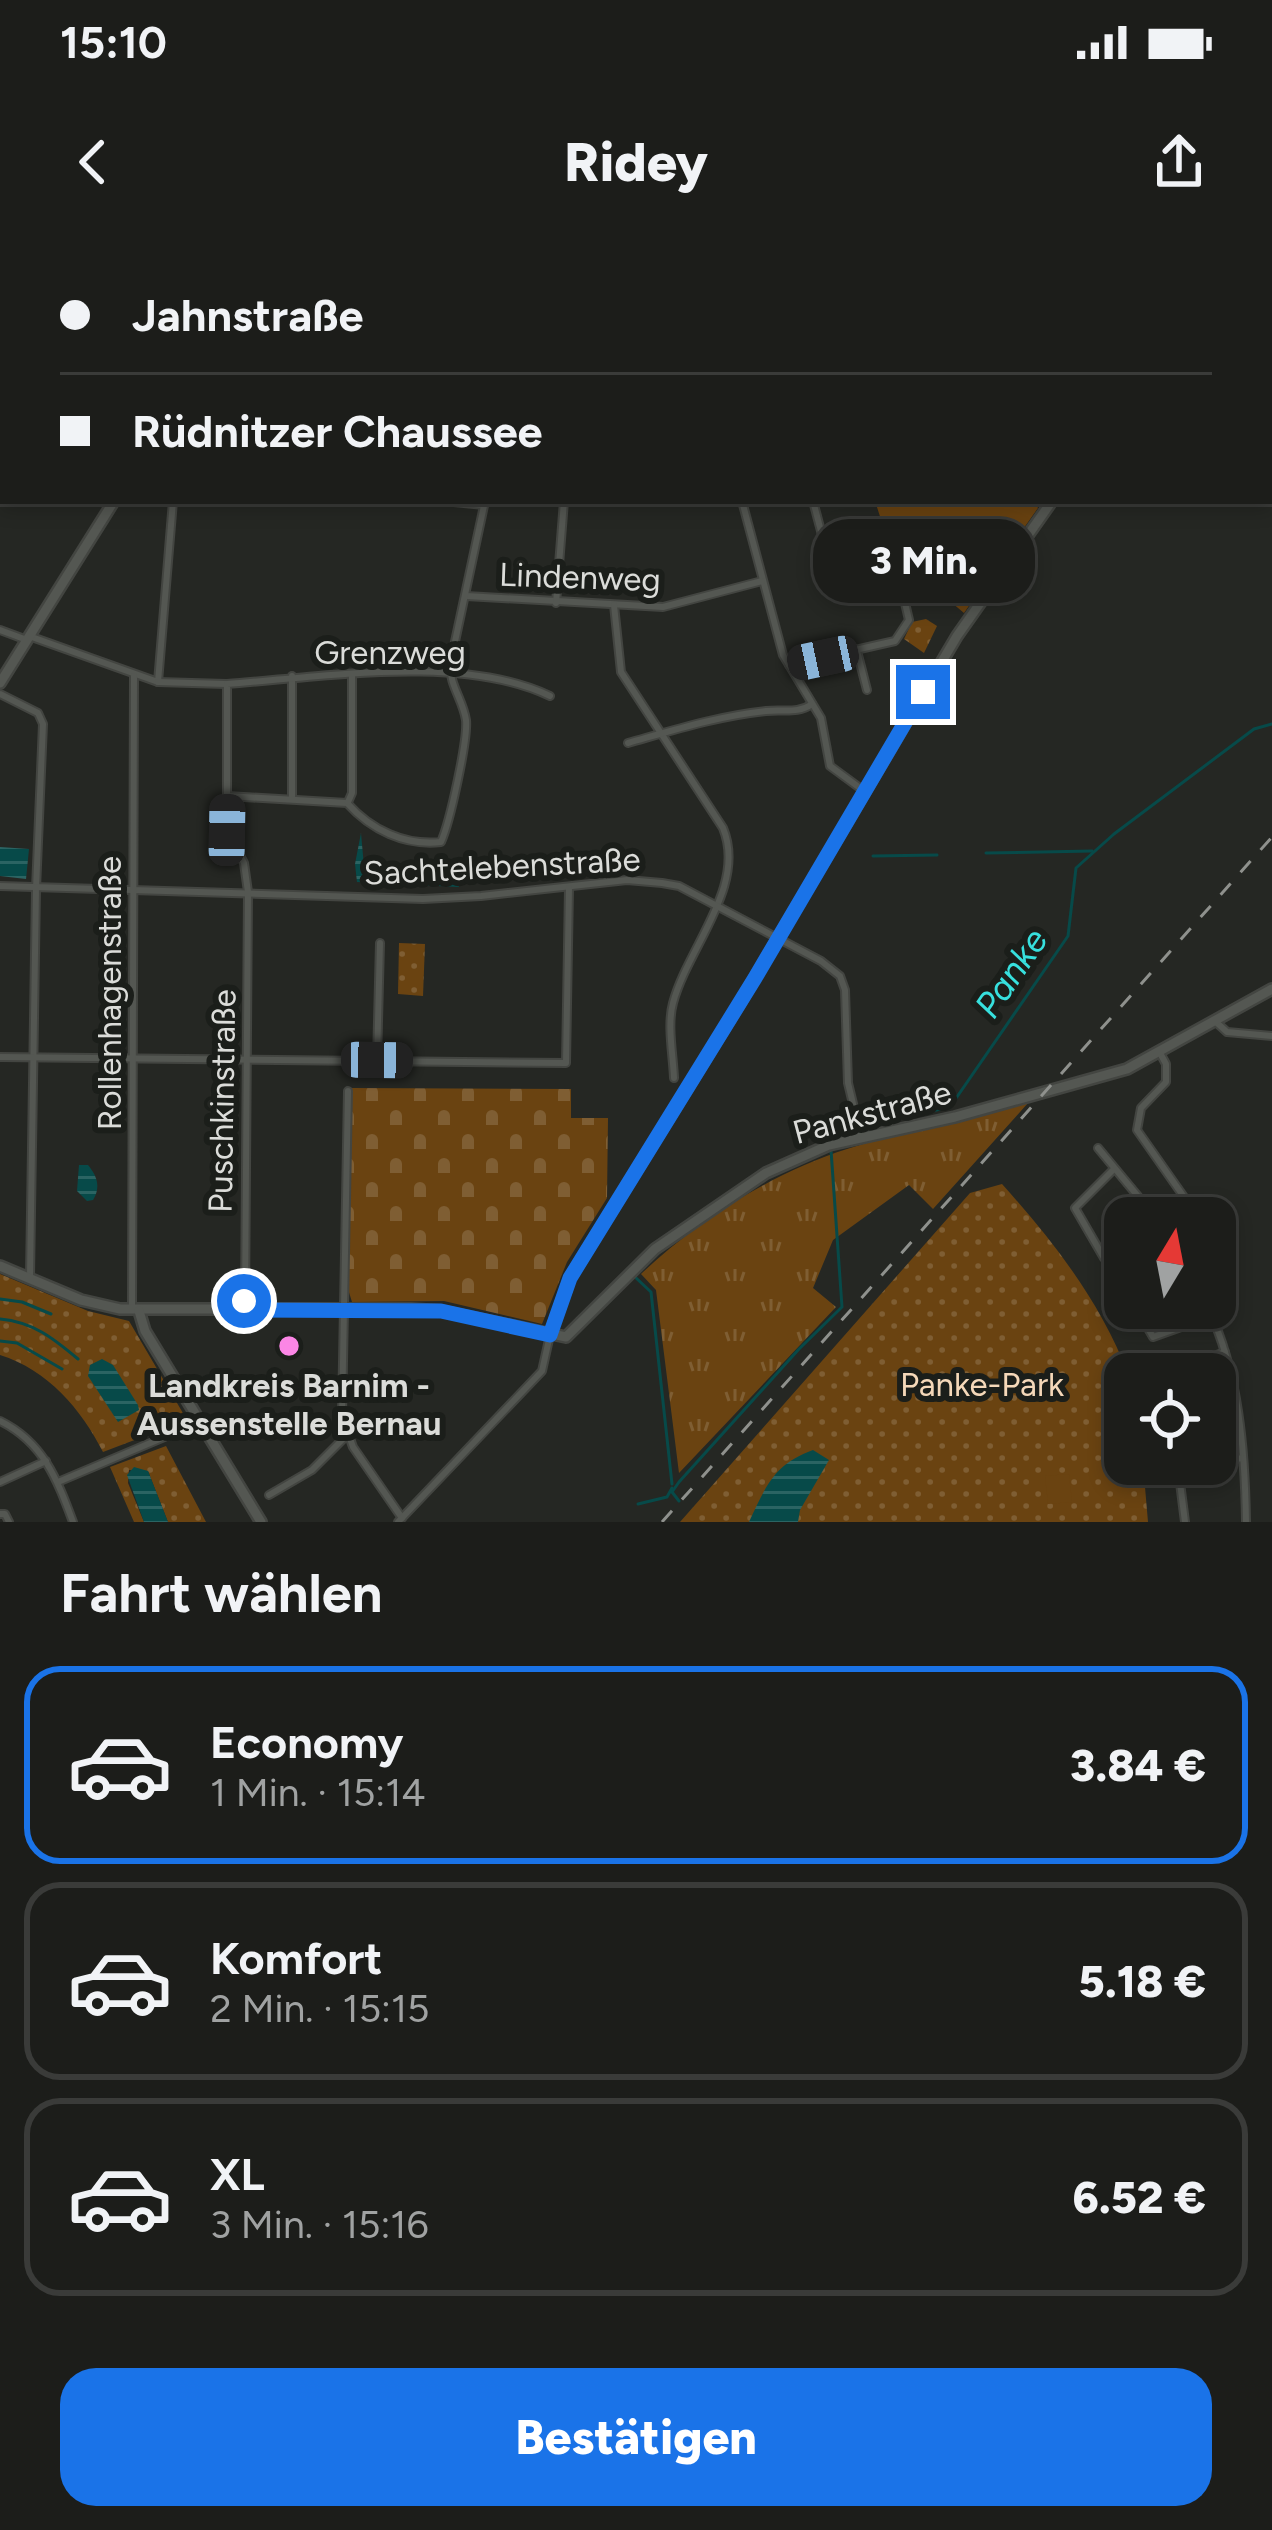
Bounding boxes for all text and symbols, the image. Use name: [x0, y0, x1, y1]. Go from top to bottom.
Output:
text: 15:10: [60, 15, 167, 69]
icon: back: [60, 129, 126, 195]
icon: share: [1146, 129, 1212, 195]
text: Ridey: [564, 130, 708, 195]
text: Jahnstraße: [132, 288, 363, 342]
text: Rüdnitzer Chaussee: [132, 404, 543, 458]
callout: 3 Min.: [812, 518, 1034, 602]
text: 3 Min.: [870, 537, 978, 584]
street label: Lindenweg: [499, 555, 661, 599]
street label: Grenzweg: [314, 633, 466, 672]
car: [784, 633, 862, 683]
route end: [896, 665, 950, 719]
car: [208, 794, 246, 866]
street label: Sachtelebenstraße: [363, 839, 641, 893]
street label: Rollenhagenstraße: [90, 856, 129, 1130]
water label: Panke: [966, 920, 1057, 1026]
street label: Puschkinstraße: [201, 989, 243, 1213]
car: [341, 1041, 413, 1079]
street label: Pankstraße: [788, 1072, 956, 1152]
north arrow: [1104, 1197, 1236, 1329]
map controls: [1104, 1197, 1236, 1485]
route start: [217, 1274, 271, 1328]
marker: Landkreis Barnim - Aussenstelle Bernau: [276, 1333, 302, 1359]
button: locate: [1104, 1353, 1236, 1485]
park label: Panke-Park: [900, 1365, 1064, 1404]
place label: Landkreis Barnim - Aussenstelle Bernau: [136, 1366, 442, 1443]
text: Fahrt wählen: [60, 1561, 382, 1626]
icon: car: [66, 1711, 174, 1819]
text: Economy: [210, 1715, 403, 1769]
text: 3.84 €: [1070, 1738, 1206, 1792]
text: 1 Min. · 15:14: [210, 1769, 426, 1816]
icon: car: [66, 1927, 174, 2035]
text: Komfort: [210, 1931, 382, 1985]
text: 5.18 €: [1079, 1954, 1206, 2008]
text: 2 Min. · 15:15: [210, 1985, 429, 2032]
icon: car: [66, 2143, 174, 2251]
text: XL: [210, 2147, 265, 2201]
text: 6.52 €: [1072, 2170, 1206, 2224]
text: 3 Min. · 15:16: [210, 2201, 429, 2248]
button: Bestätigen: [60, 2368, 1212, 2506]

